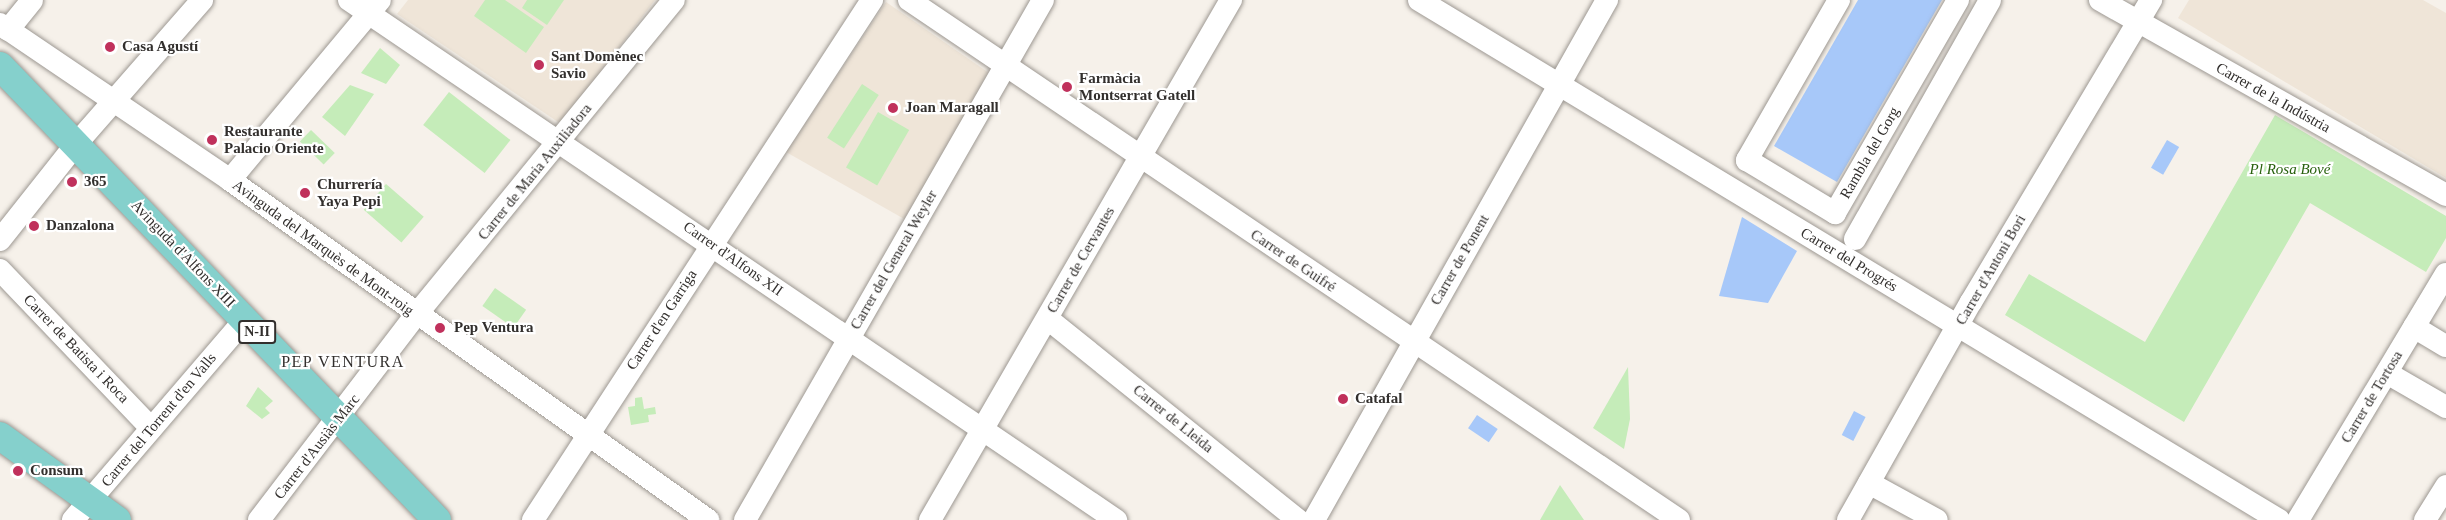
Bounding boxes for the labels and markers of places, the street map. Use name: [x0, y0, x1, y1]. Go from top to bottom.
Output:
place label: Casa Agustí: [122, 38, 206, 56]
marker: Casa Agustí: [103, 40, 117, 54]
place label: Sant Domènec Savio: [551, 47, 658, 82]
marker: Sant Domènec Savio: [532, 58, 546, 72]
place label: Farmàcia Montserrat Gatell: [1079, 69, 1207, 104]
marker: Farmàcia Montserrat Gatell: [1060, 80, 1074, 94]
place label: Joan Maragall: [905, 99, 1008, 117]
marker: Joan Maragall: [886, 101, 900, 115]
place label: Restaurante Palacio Oriente: [224, 122, 337, 157]
marker: Restaurante Palacio Oriente: [205, 133, 219, 147]
place label: 365: [84, 173, 111, 191]
marker: 365: [65, 175, 79, 189]
place label: Churrería Yaya Pepi: [317, 175, 388, 210]
marker: Churrería Yaya Pepi: [298, 186, 312, 200]
place label: Danzalona: [46, 217, 124, 235]
marker: Danzalona: [27, 219, 41, 233]
marker: Pep Ventura: [431, 319, 449, 337]
place label: Pep Ventura: [454, 319, 543, 337]
place label: Catafal: [1355, 390, 1407, 408]
marker: Catafal: [1336, 392, 1350, 406]
place label: Consum: [30, 462, 90, 480]
marker: Consum: [11, 464, 25, 478]

